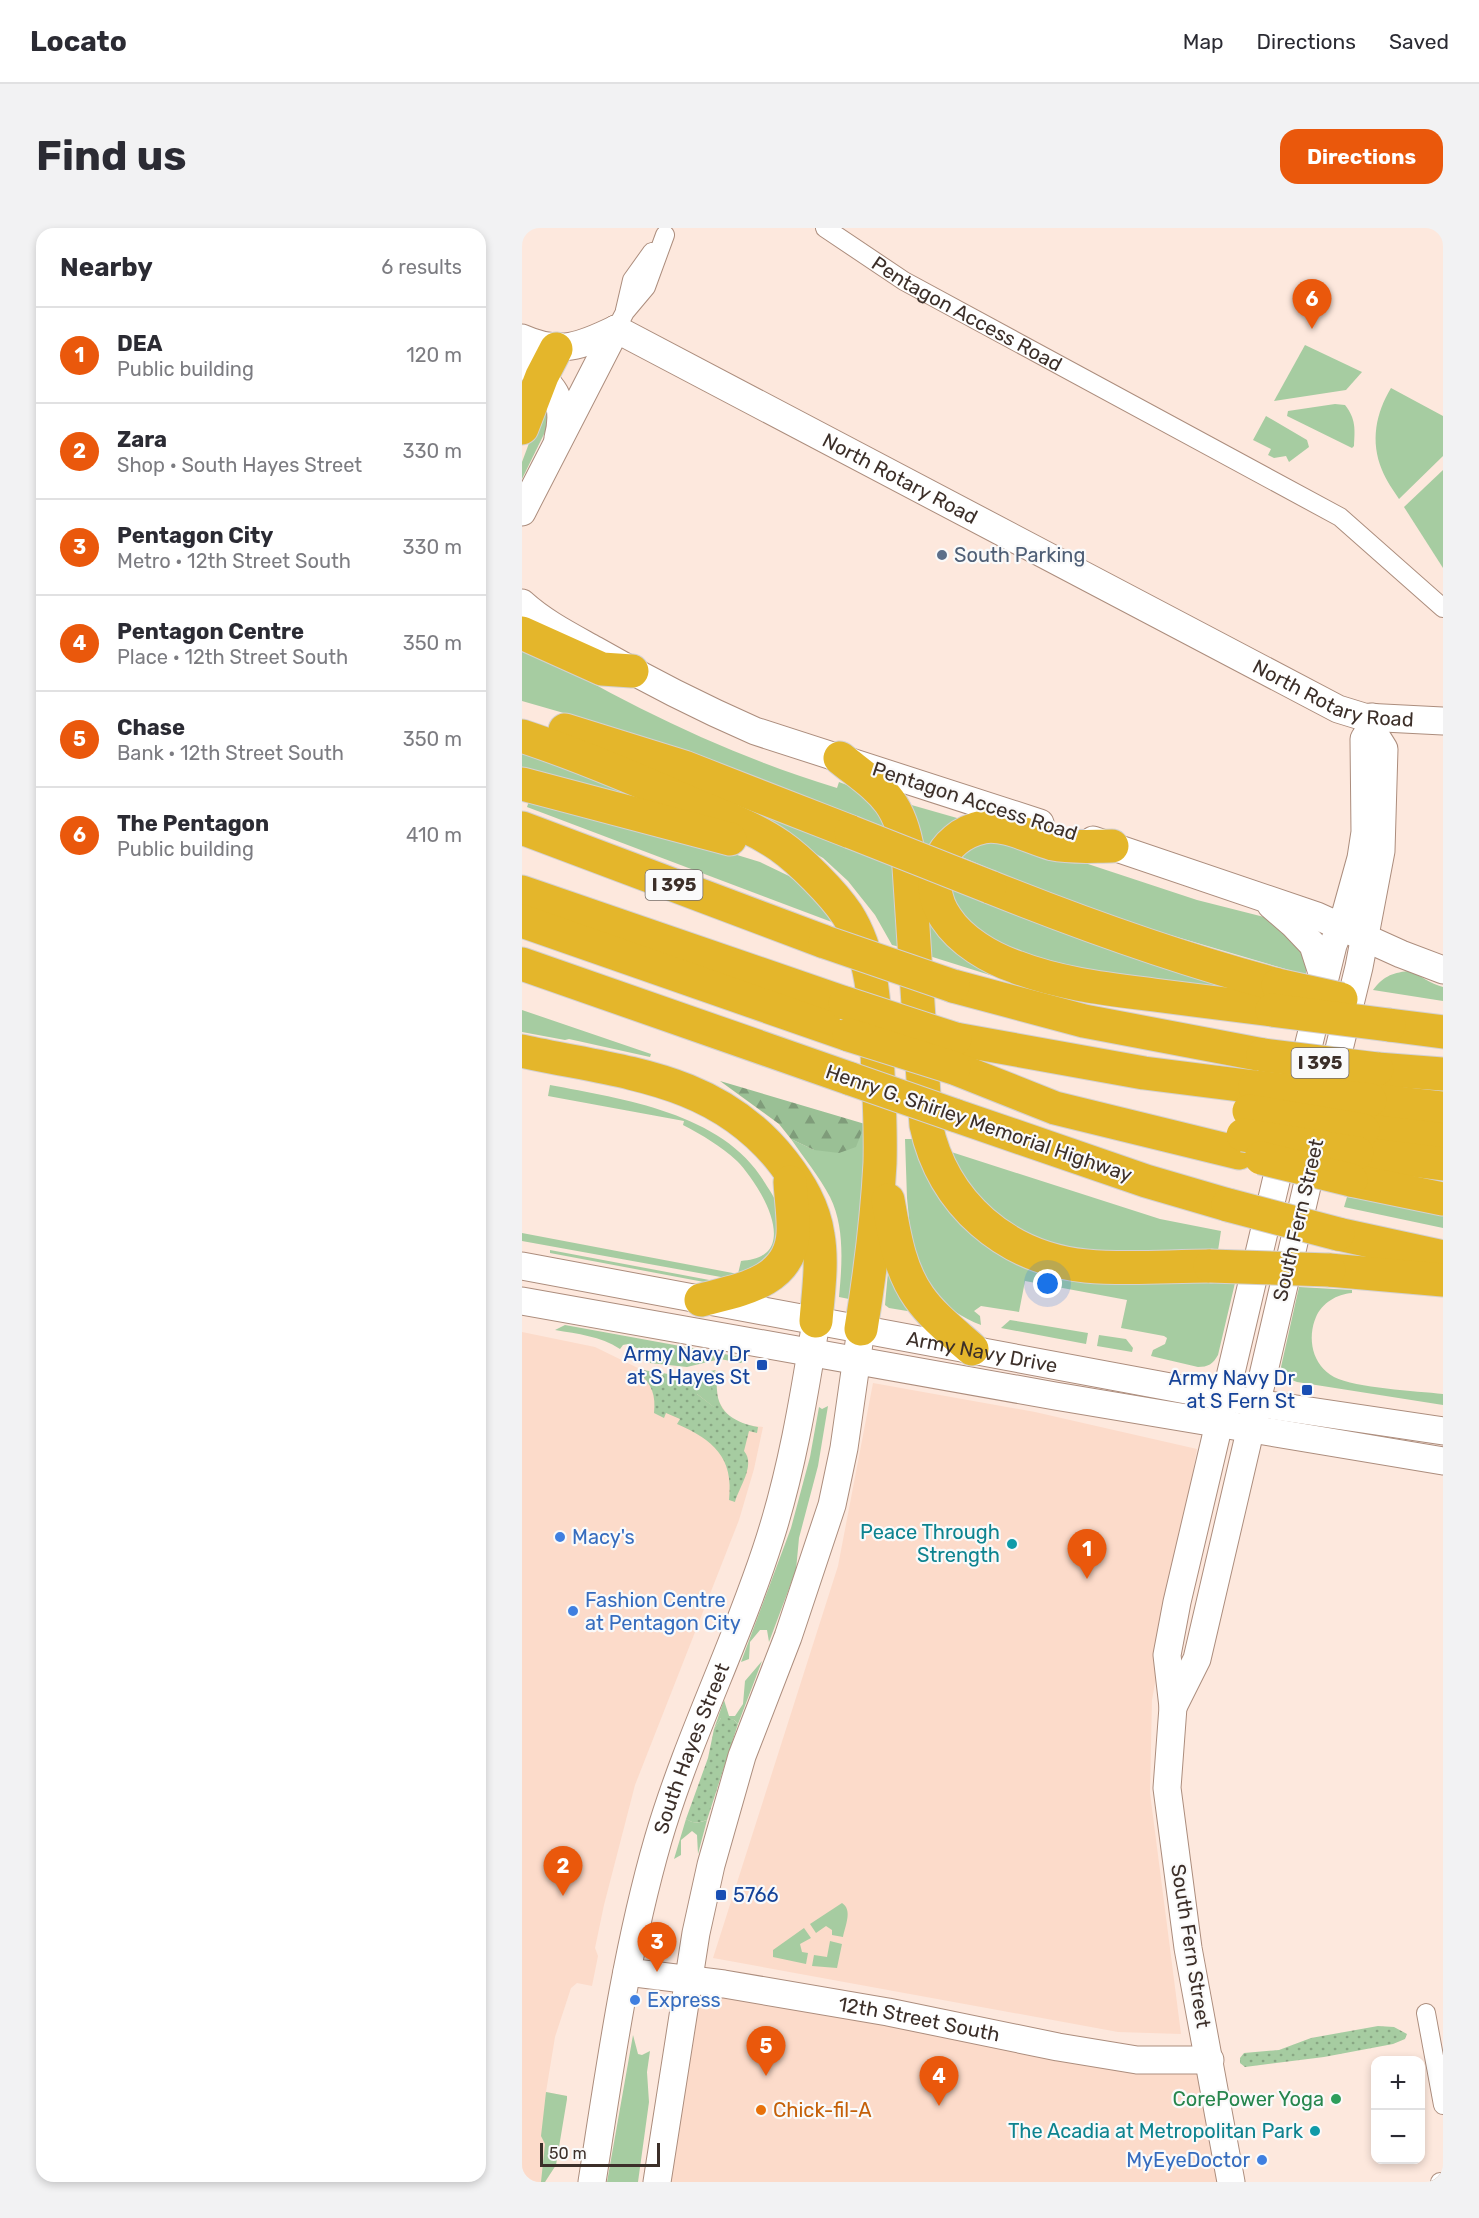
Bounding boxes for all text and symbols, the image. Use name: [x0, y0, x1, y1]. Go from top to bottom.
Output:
text: Locato: [30, 25, 127, 58]
text: Map: [1183, 29, 1224, 54]
text: Directions: [1257, 29, 1356, 54]
text: Saved: [1389, 29, 1449, 54]
button: Directions: [1280, 129, 1443, 184]
text: Find us: [36, 131, 187, 181]
street label: Pentagon Access Road: [867, 251, 1066, 376]
text: Nearby: [60, 252, 153, 283]
text: 6 results: [381, 255, 462, 279]
pin: 6: [1292, 279, 1332, 329]
text: DEA: [117, 330, 163, 357]
text: 1: [75, 343, 84, 367]
text: 120 m: [406, 343, 462, 367]
text: Public building: [117, 357, 254, 381]
text: Zara: [117, 426, 167, 453]
street label: North Rotary Road: [819, 428, 982, 529]
text: 2: [73, 439, 86, 463]
text: 330 m: [403, 439, 462, 463]
text: Shop · South Hayes Street: [117, 453, 362, 477]
text: Pentagon City: [117, 522, 273, 549]
text: 3: [73, 535, 86, 559]
text: 330 m: [403, 535, 462, 559]
place label: South Parking: [954, 543, 1085, 567]
marker: South Parking: [935, 548, 949, 562]
text: Metro · 12th Street South: [117, 549, 351, 573]
text: Pentagon Centre: [117, 618, 304, 645]
text: 4: [73, 631, 86, 655]
text: 350 m: [403, 631, 462, 655]
text: Place · 12th Street South: [117, 645, 348, 669]
street label: North Rotary Road: [1249, 654, 1414, 731]
text: Chase: [117, 714, 185, 741]
text: 5: [73, 727, 86, 751]
text: 350 m: [403, 727, 462, 751]
text: Bank · 12th Street South: [117, 741, 344, 765]
street label: Pentagon Access Road: [870, 757, 1080, 845]
text: The Pentagon: [117, 810, 269, 837]
text: 6: [73, 823, 86, 847]
text: 410 m: [406, 823, 462, 847]
text: Public building: [117, 837, 254, 861]
road number: I 395: [646, 870, 702, 900]
road number: I 395: [1292, 1048, 1348, 1078]
street label: Henry G. Shirley Memorial Highway: [823, 1059, 1135, 1187]
street label: South Fern Street: [1268, 1136, 1328, 1304]
your location: [1033, 1269, 1062, 1298]
street label: Army Navy Drive: [904, 1326, 1060, 1378]
place label: Army Navy Dr at S Hayes St: [624, 1342, 750, 1389]
marker: Army Navy Dr at S Hayes St: [755, 1358, 769, 1372]
place label: Army Navy Dr at S Fern St: [1169, 1366, 1295, 1413]
marker: Army Navy Dr at S Fern St: [1300, 1383, 1314, 1397]
place label: Peace Through Strength: [860, 1520, 1000, 1567]
place label: Macy's: [572, 1525, 635, 1549]
marker: Macy's: [553, 1530, 567, 1544]
pin: 1: [1068, 1530, 1106, 1579]
marker: Peace Through Strength: [1005, 1537, 1019, 1551]
place label: Fashion Centre at Pentagon City: [585, 1588, 741, 1635]
marker: Fashion Centre at Pentagon City: [566, 1604, 580, 1618]
street label: South Hayes Street: [649, 1659, 734, 1837]
pin: 2: [544, 1846, 582, 1896]
street label: South Fern Street: [1166, 1862, 1216, 2030]
place label: 5766: [733, 1883, 779, 1907]
marker: 5766: [714, 1888, 728, 1902]
pin: 3: [638, 1922, 676, 1972]
place label: Express: [647, 1988, 721, 2012]
street label: 12th Street South: [837, 1992, 1002, 2047]
marker: Express: [628, 1993, 642, 2007]
pin: 5: [746, 2026, 786, 2076]
pin: 4: [920, 2056, 958, 2106]
map controls: [1371, 2056, 1425, 2164]
button: +: [1371, 2056, 1425, 2110]
place label: CorePower Yoga: [1173, 2087, 1324, 2111]
marker: CorePower Yoga: [1329, 2092, 1343, 2106]
place label: Chick-fil-A: [773, 2098, 872, 2122]
marker: Chick-fil-A: [754, 2103, 768, 2117]
button: −: [1371, 2110, 1425, 2164]
place label: The Acadia at Metropolitan Park: [1008, 2119, 1304, 2143]
marker: The Acadia at Metropolitan Park: [1308, 2124, 1322, 2138]
scale bar: [540, 2140, 660, 2168]
text: 50 m: [549, 2144, 587, 2163]
place label: MyEyeDoctor: [1126, 2148, 1250, 2172]
marker: MyEyeDoctor: [1255, 2153, 1269, 2167]

